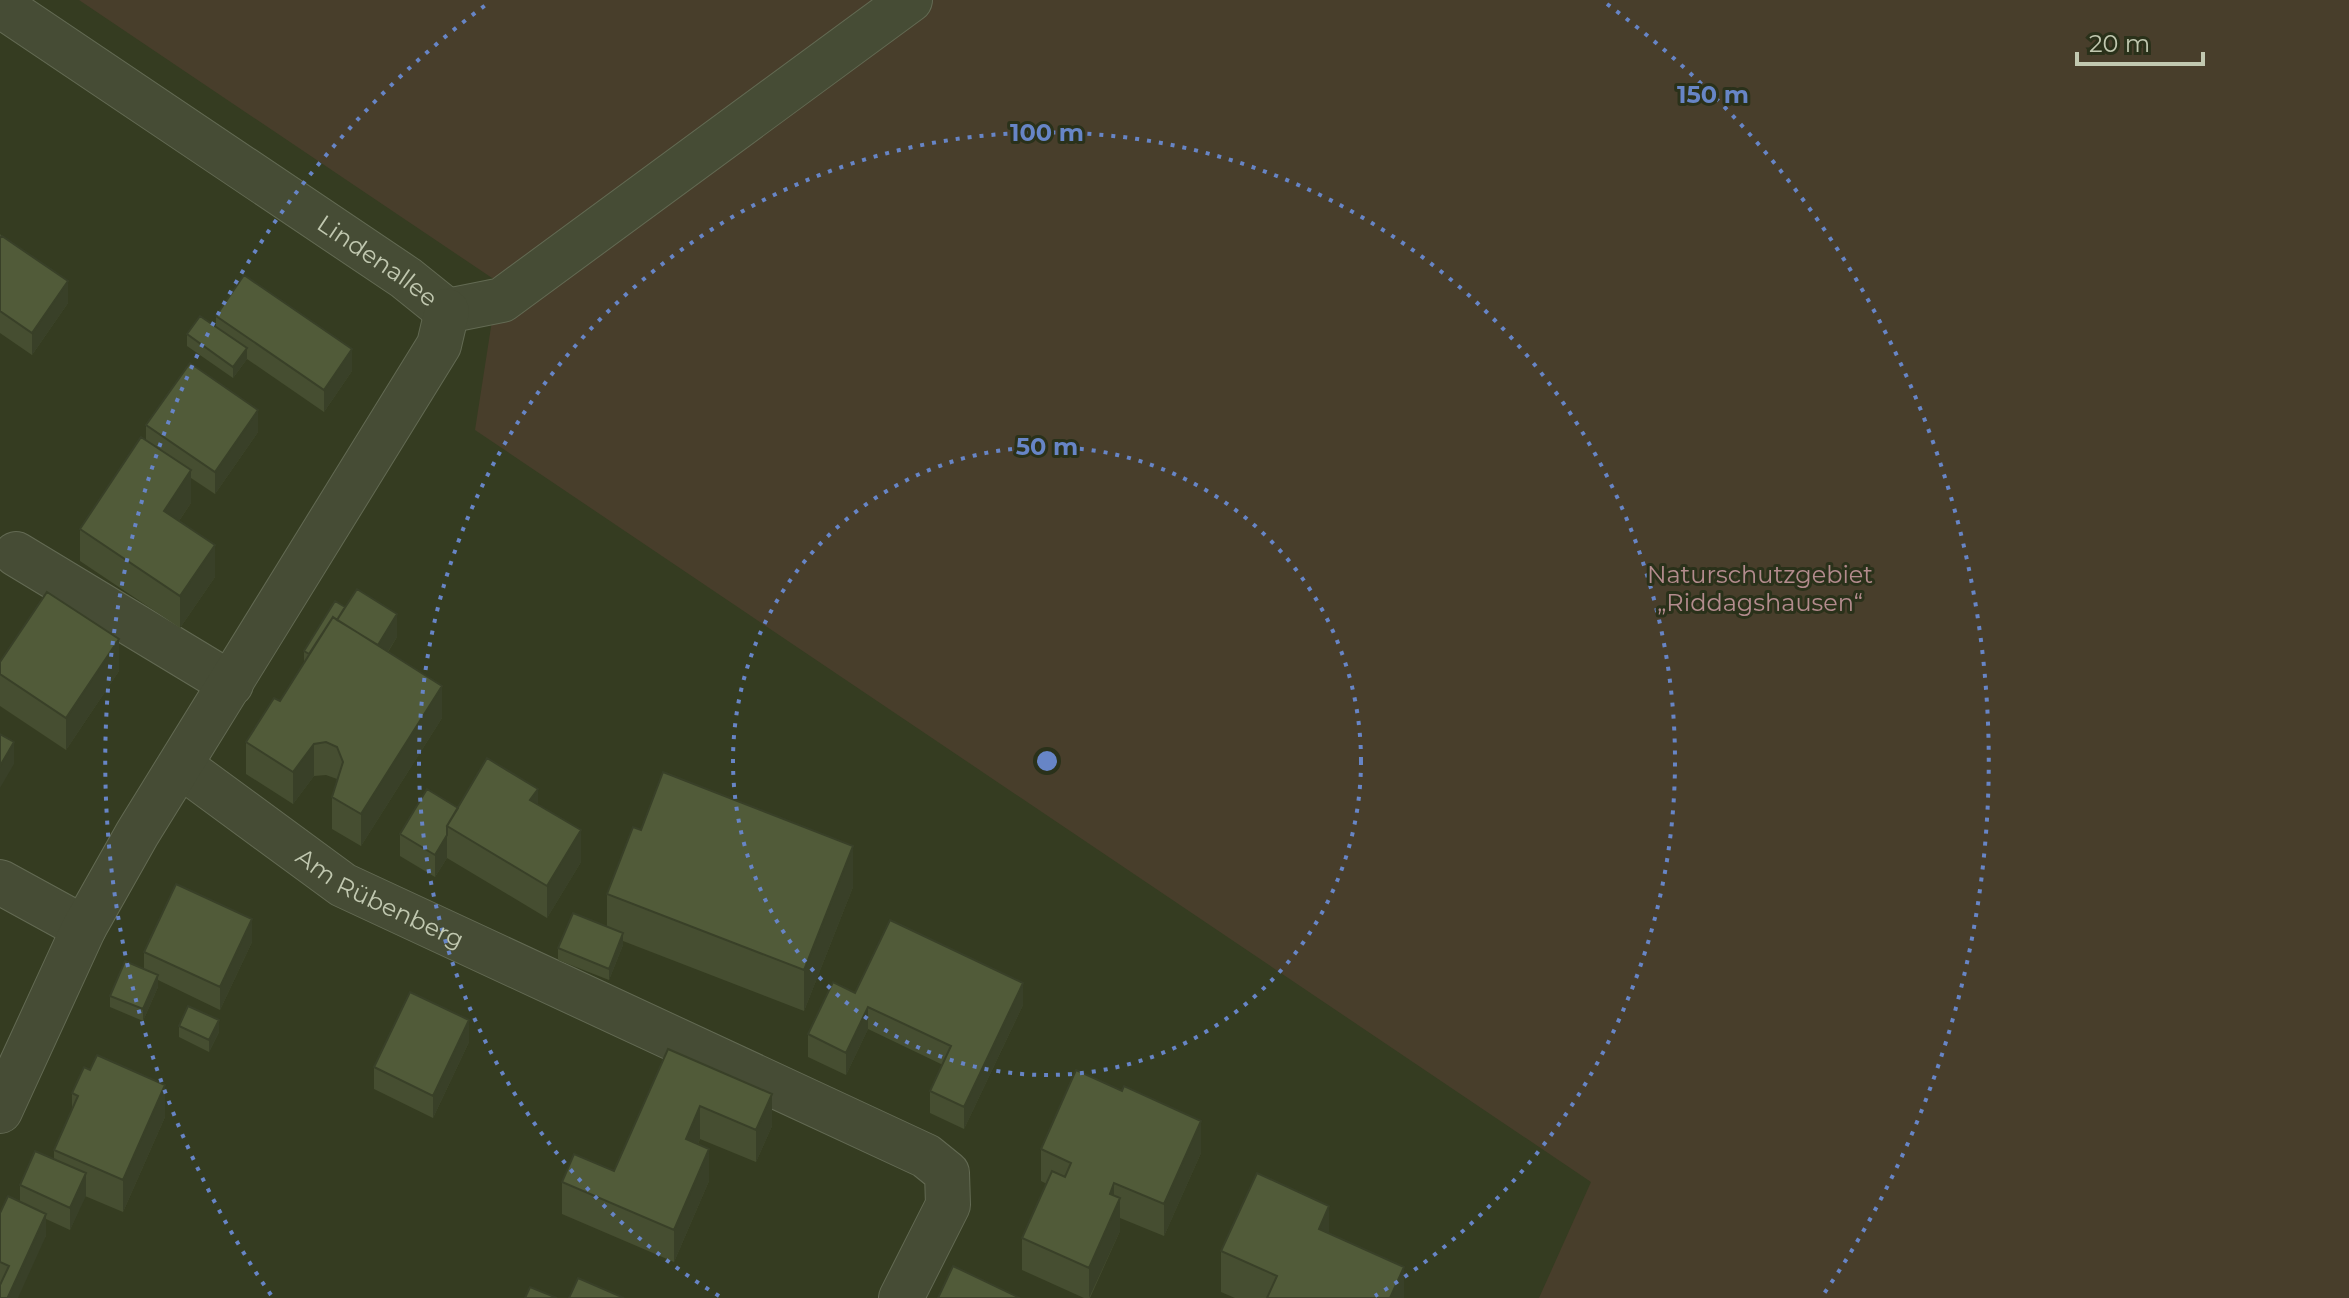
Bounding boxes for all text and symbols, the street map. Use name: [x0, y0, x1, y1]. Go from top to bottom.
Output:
scale bar: [2077, 16, 2203, 66]
text: 20 m: [2089, 29, 2150, 58]
text: 150 m: [1677, 80, 1749, 109]
text: 100 m: [1010, 118, 1084, 147]
street label: Lindenallee: [312, 208, 444, 312]
text: 50 m: [1016, 432, 1078, 461]
park label: Naturschutzgebiet „Riddagshausen“: [1647, 560, 1873, 617]
centre of rings: [1033, 747, 1061, 775]
street label: Am Rübenberg: [291, 841, 469, 954]

